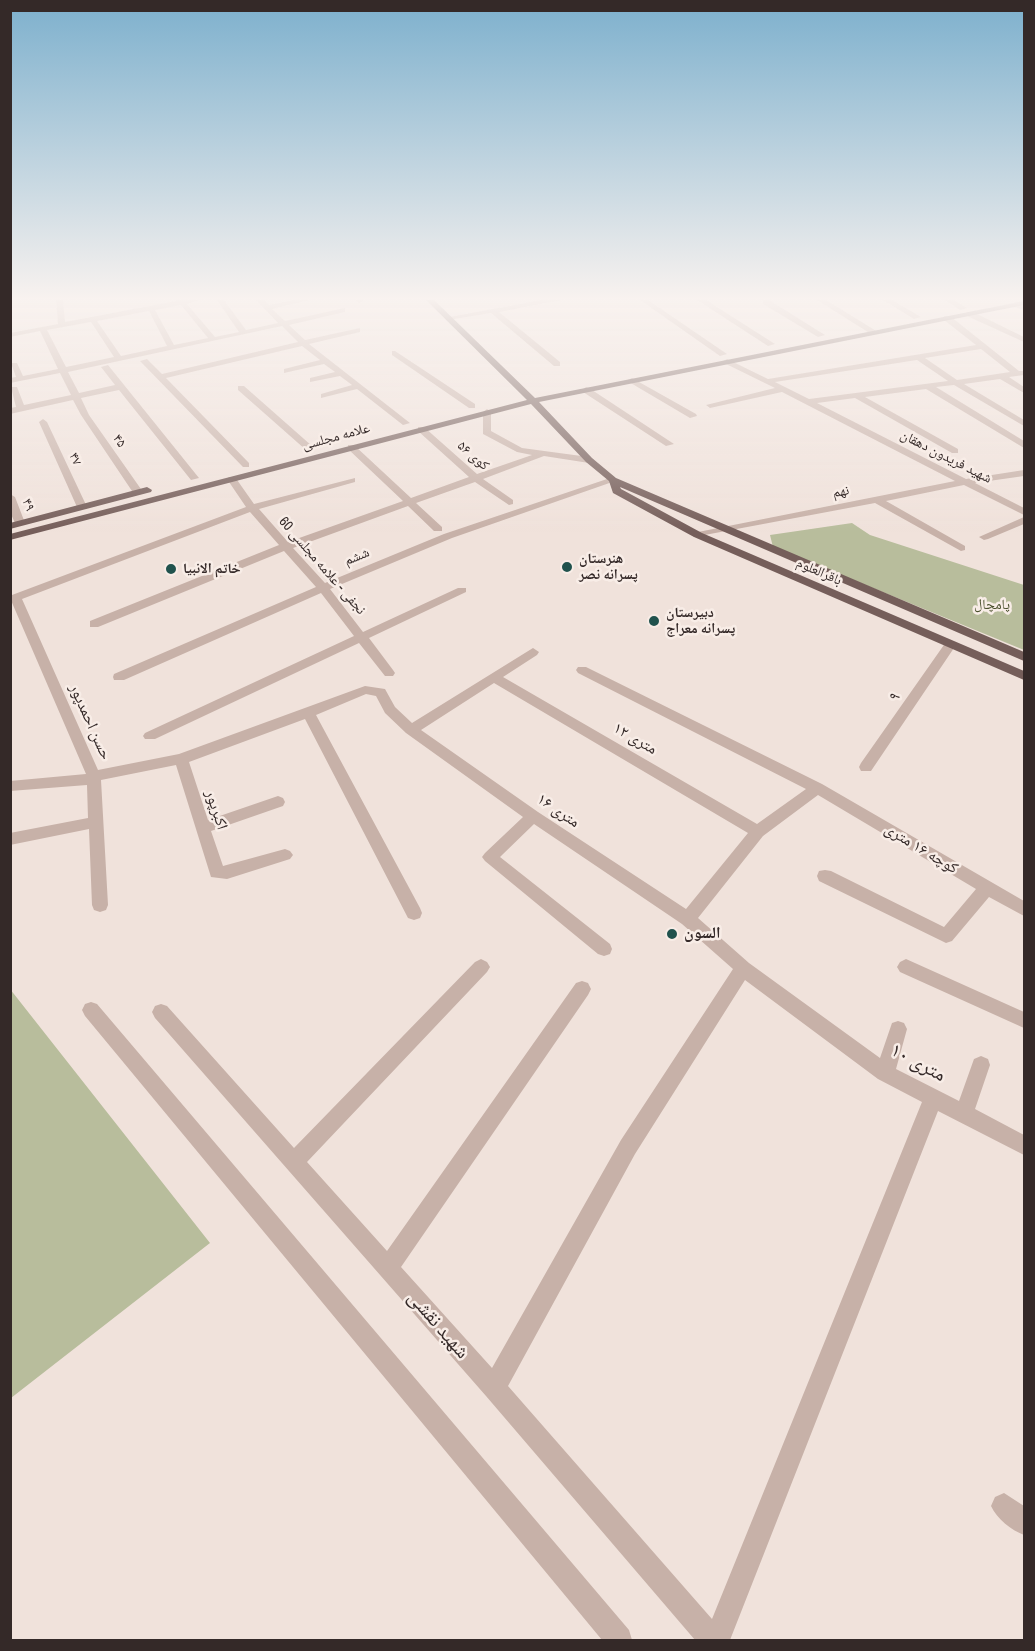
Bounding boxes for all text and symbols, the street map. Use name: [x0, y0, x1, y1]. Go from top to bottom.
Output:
street label: علامه مجلسی: [300, 420, 372, 454]
street label: شهید فریدون دهقان: [897, 427, 995, 487]
street label: ۴۵: [109, 431, 129, 451]
street label: کوی ۵۶: [454, 438, 492, 474]
street label: ۴۷: [65, 450, 85, 468]
street label: نهم: [831, 482, 851, 502]
street label: ۴۹: [18, 496, 38, 514]
street label: نجفی - علامه مجلسی 60: [275, 514, 369, 618]
street label: ششم: [342, 544, 372, 570]
place label: هنرستان پسرانه نصر: [579, 551, 638, 584]
street label: باقرالعلوم: [794, 555, 844, 589]
marker: هنرستان پسرانه نصر: [560, 560, 574, 574]
place label: خاتم الانبیا: [183, 561, 241, 577]
marker: خاتم الانبیا: [164, 562, 178, 576]
park label: پامچال: [974, 597, 1010, 613]
place label: دبیرستان پسرانه معراج: [666, 605, 735, 638]
marker: دبیرستان پسرانه معراج: [647, 614, 661, 628]
street label: حسن احمدپور: [65, 681, 115, 763]
street label: ۹: [885, 689, 905, 705]
street label: ۱۲ متری: [610, 719, 660, 759]
street label: اکبرپور: [201, 788, 231, 832]
street label: ۱۶ متری: [533, 790, 583, 832]
street label: کوچه ۱۶ متری: [881, 819, 961, 879]
place label: السون: [684, 924, 721, 944]
marker: السون: [665, 927, 679, 941]
street label: ۱۰ متری: [886, 1038, 950, 1088]
street label: شهید نقشی: [402, 1286, 474, 1364]

